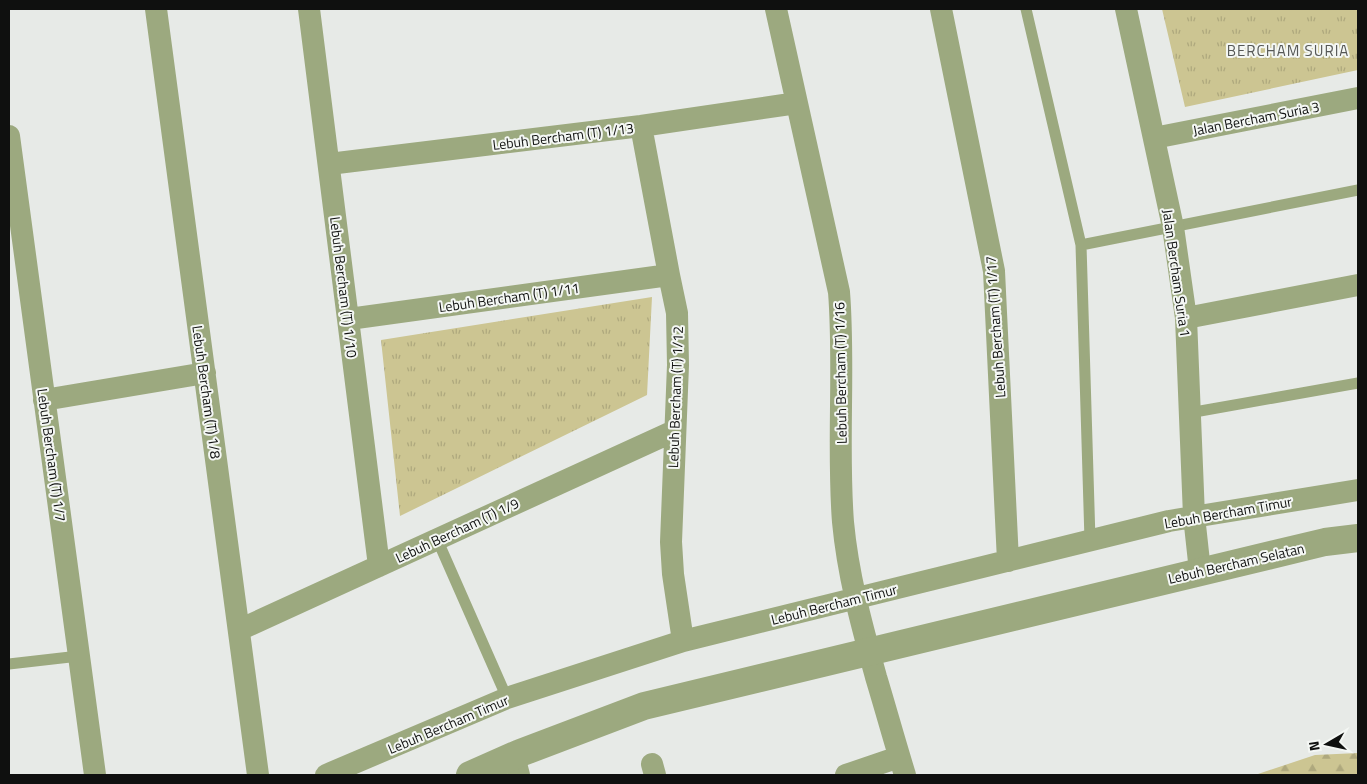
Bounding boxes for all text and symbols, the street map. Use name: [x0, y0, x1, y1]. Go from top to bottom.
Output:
district label: BERCHAM SURIA: [1227, 39, 1349, 62]
street label: Jalan Bercham Suria 3: [1191, 95, 1321, 141]
street label: Lebuh Bercham (T) 1/13: [491, 117, 635, 155]
street label: Jalan Bercham Suria 1: [1158, 208, 1196, 338]
street label: Lebuh Bercham (T) 1/10: [325, 215, 363, 359]
street label: Lebuh Bercham (T) 1/17: [980, 255, 1010, 399]
street label: Lebuh Bercham (T) 1/11: [437, 277, 581, 317]
street label: Lebuh Bercham (T) 1/16: [828, 302, 852, 444]
street label: Lebuh Bercham (T) 1/8: [187, 324, 227, 460]
street label: Lebuh Bercham (T) 1/12: [662, 326, 688, 468]
street label: Lebuh Bercham (T) 1/7: [32, 387, 72, 523]
street label: Lebuh Bercham Timur: [1162, 490, 1294, 534]
street label: Lebuh Bercham (T) 1/9: [392, 492, 522, 568]
street label: Lebuh Bercham Selatan: [1166, 537, 1306, 589]
street label: Lebuh Bercham Timur: [769, 578, 899, 630]
street label: Lebuh Bercham Timur: [384, 689, 512, 759]
north arrow: [1302, 719, 1352, 769]
text: N: [1303, 740, 1325, 753]

